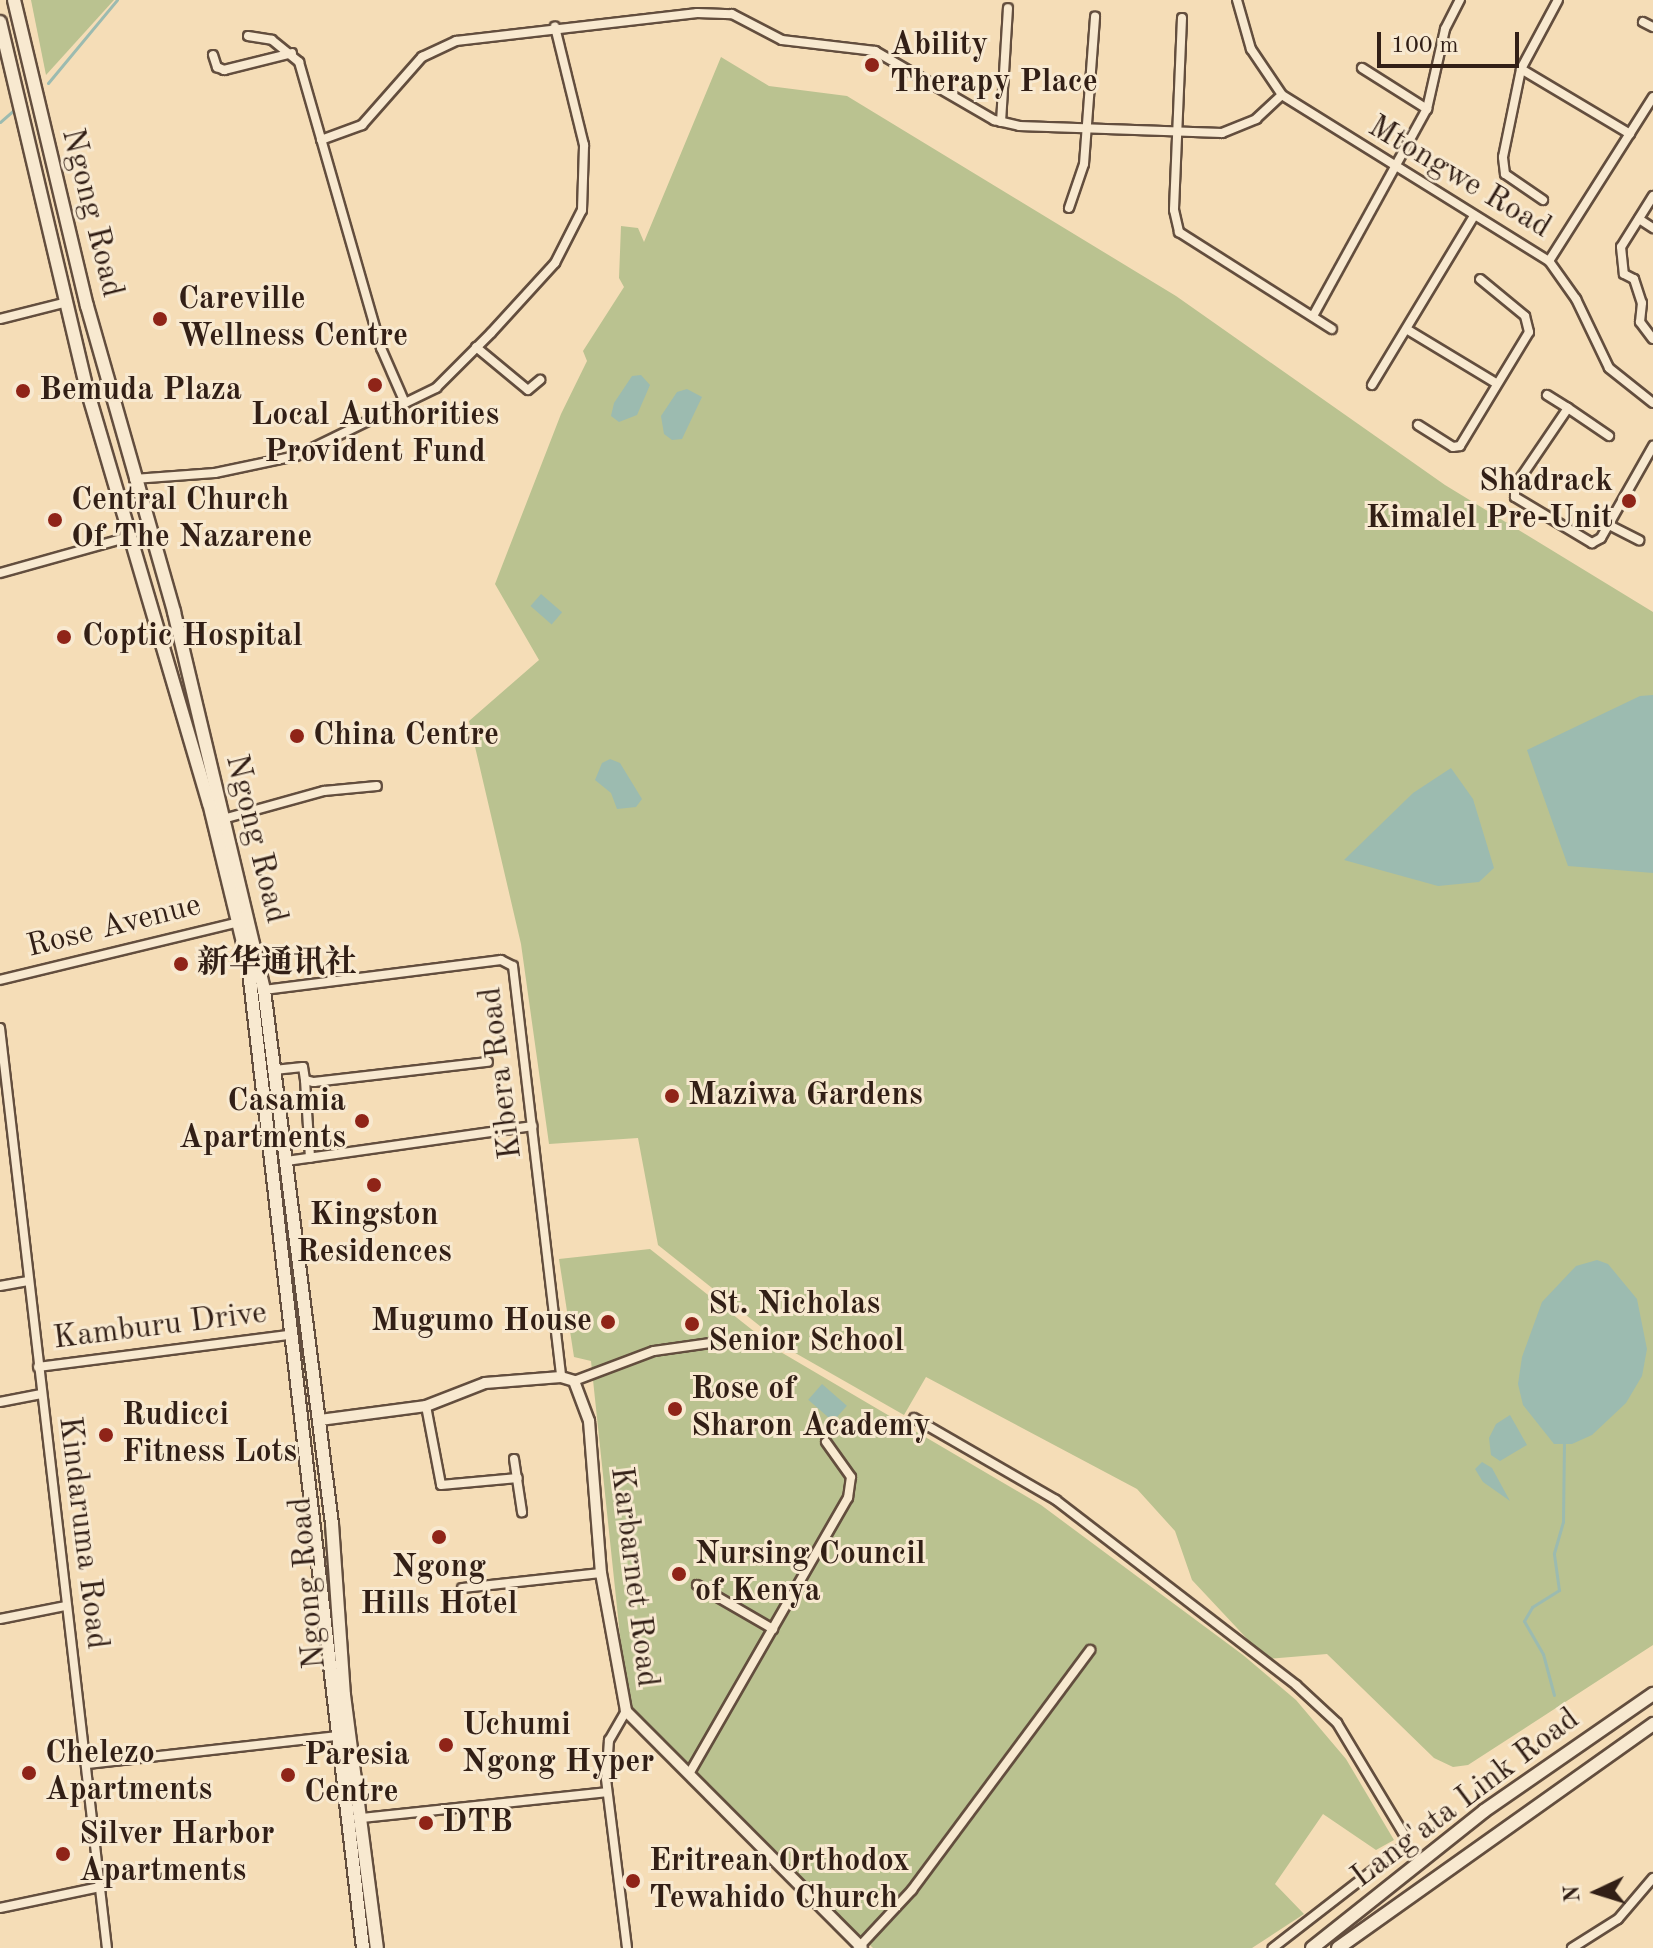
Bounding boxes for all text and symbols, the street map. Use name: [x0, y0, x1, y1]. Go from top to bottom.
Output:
scale bar: [1381, 16, 1523, 66]
place label: Ability Therapy Place: [890, 28, 1098, 103]
text: 100 m: [1391, 34, 1459, 58]
marker: Ability Therapy Place: [861, 54, 883, 76]
street label: Mtongwe Road: [1361, 108, 1557, 248]
street label: Ngong Road: [51, 125, 131, 301]
place label: Careville Wellness Centre: [178, 282, 408, 357]
marker: Careville Wellness Centre: [149, 308, 171, 330]
place label: Bemuda Plaza: [39, 372, 242, 410]
marker: Local Authorities Provident Fund: [366, 376, 384, 394]
marker: Bemuda Plaza: [14, 382, 32, 400]
place label: Local Authorities Provident Fund: [251, 398, 499, 473]
place label: Shadrack Kimalel Pre-Unit: [1366, 464, 1613, 539]
place label: Central Church Of The Nazarene: [71, 483, 312, 558]
marker: Shadrack Kimalel Pre-Unit: [1620, 492, 1638, 510]
marker: Central Church Of The Nazarene: [46, 511, 64, 529]
place label: Coptic Hospital: [82, 618, 303, 656]
marker: Coptic Hospital: [53, 626, 75, 648]
place label: China Centre: [313, 717, 499, 755]
marker: China Centre: [288, 727, 306, 745]
street label: Ngong Road: [215, 751, 295, 927]
street label: Rose Avenue: [23, 887, 205, 967]
place label: 新华通讯社: [197, 945, 357, 983]
marker: 新华通讯社: [172, 955, 190, 973]
street label: Kibera Road: [472, 985, 532, 1161]
place label: Maziwa Gardens: [688, 1077, 923, 1115]
place label: Casamia Apartments: [179, 1084, 346, 1159]
marker: Maziwa Gardens: [663, 1087, 681, 1105]
marker: Casamia Apartments: [353, 1112, 371, 1130]
marker: Kingston Residences: [365, 1176, 383, 1194]
place label: Kingston Residences: [296, 1198, 452, 1273]
place label: St. Nicholas Senior School: [708, 1287, 904, 1362]
street label: Kamburu Drive: [51, 1295, 269, 1359]
place label: Mugumo House: [371, 1303, 592, 1341]
marker: Mugumo House: [599, 1313, 617, 1331]
marker: St. Nicholas Senior School: [683, 1315, 701, 1333]
place label: Rose of Sharon Academy: [691, 1372, 931, 1447]
place label: Rudicci Fitness Lots: [122, 1398, 297, 1473]
marker: Rose of Sharon Academy: [666, 1400, 684, 1418]
street label: Kindaruma Road: [49, 1414, 115, 1652]
marker: Rudicci Fitness Lots: [97, 1426, 115, 1444]
street label: Karbarnet Road: [600, 1465, 666, 1689]
street label: Ngong Road: [282, 1495, 336, 1671]
marker: Ngong Hills Hotel: [430, 1528, 448, 1546]
place label: Nursing Council of Kenya: [695, 1537, 926, 1612]
place label: Ngong Hills Hotel: [360, 1550, 518, 1625]
marker: Nursing Council of Kenya: [670, 1565, 688, 1583]
street label: Lang'ata Link Road: [1344, 1701, 1588, 1897]
place label: Uchumi Ngong Hyper: [462, 1708, 654, 1783]
place label: Chelezo Apartments: [45, 1736, 212, 1811]
marker: Uchumi Ngong Hyper: [437, 1736, 455, 1754]
place label: Paresia Centre: [304, 1738, 410, 1813]
marker: Chelezo Apartments: [20, 1764, 38, 1782]
marker: Paresia Centre: [279, 1766, 297, 1784]
place label: DTB: [442, 1804, 513, 1842]
marker: DTB: [417, 1814, 435, 1832]
place label: Silver Harbor Apartments: [79, 1817, 275, 1892]
place label: Eritrean Orthodox Tewahido Church: [649, 1844, 909, 1919]
marker: Silver Harbor Apartments: [54, 1845, 72, 1863]
north arrow: [1557, 1852, 1637, 1932]
marker: Eritrean Orthodox Tewahido Church: [624, 1872, 642, 1890]
text: N: [1561, 1885, 1585, 1903]

